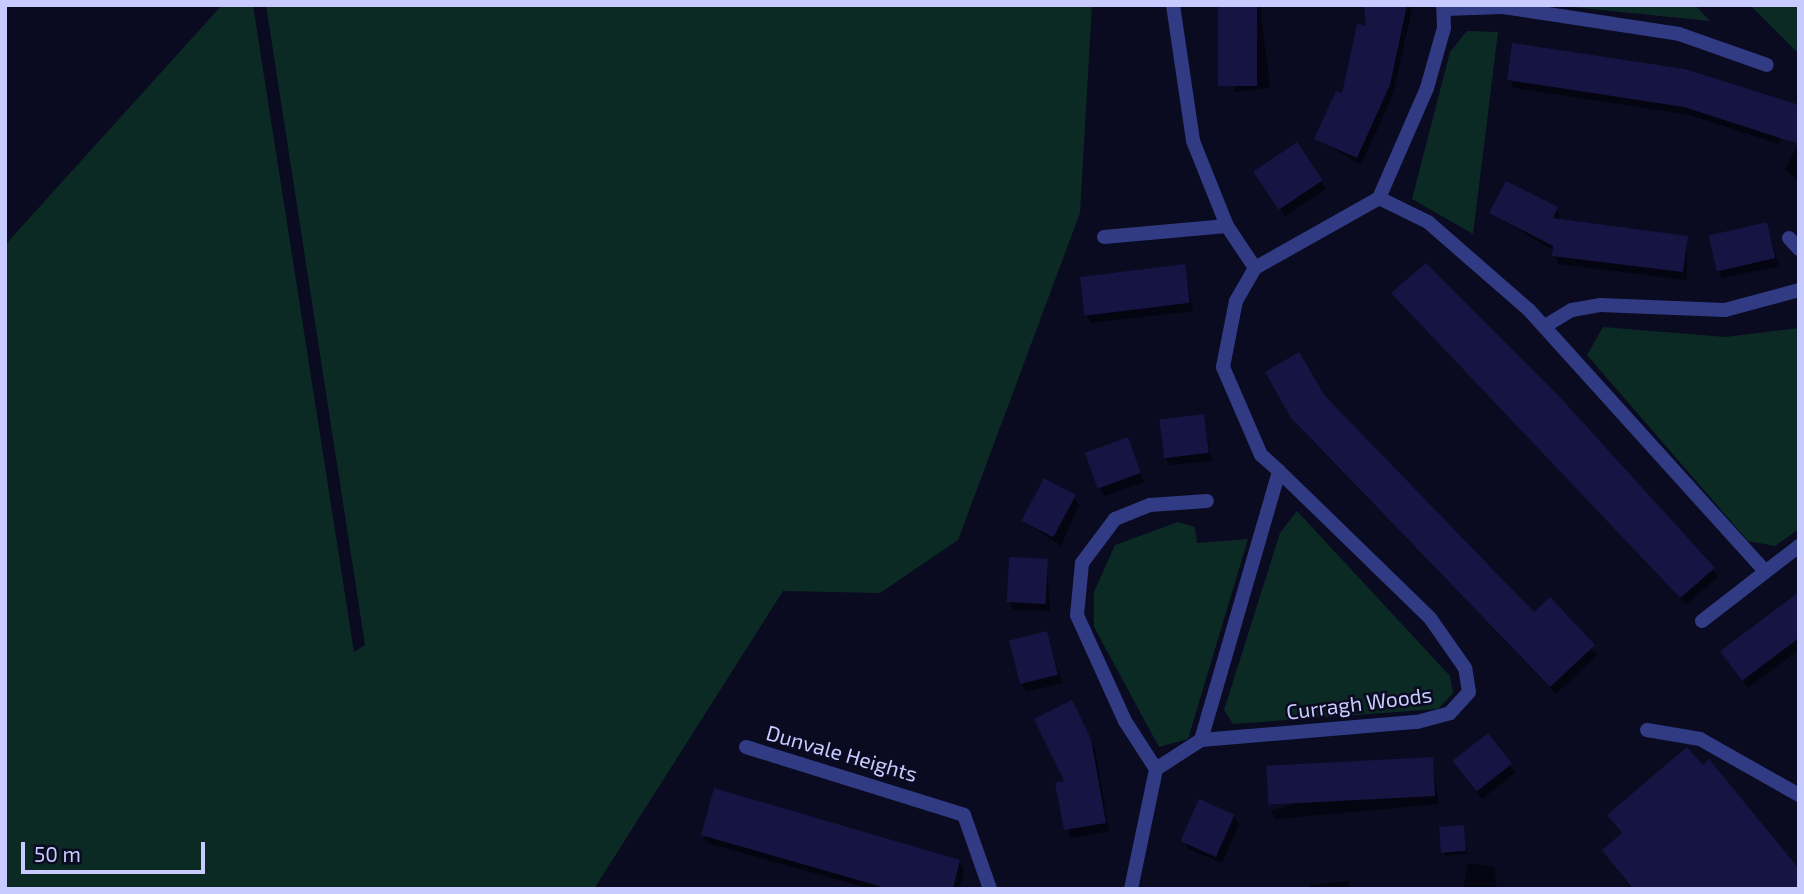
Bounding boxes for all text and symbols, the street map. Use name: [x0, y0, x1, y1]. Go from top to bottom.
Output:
street label: Curragh Woods: [1285, 682, 1433, 724]
street label: Dunvale Heights: [764, 719, 920, 787]
scale bar: [24, 828, 208, 872]
text: 50 m: [34, 841, 81, 866]

